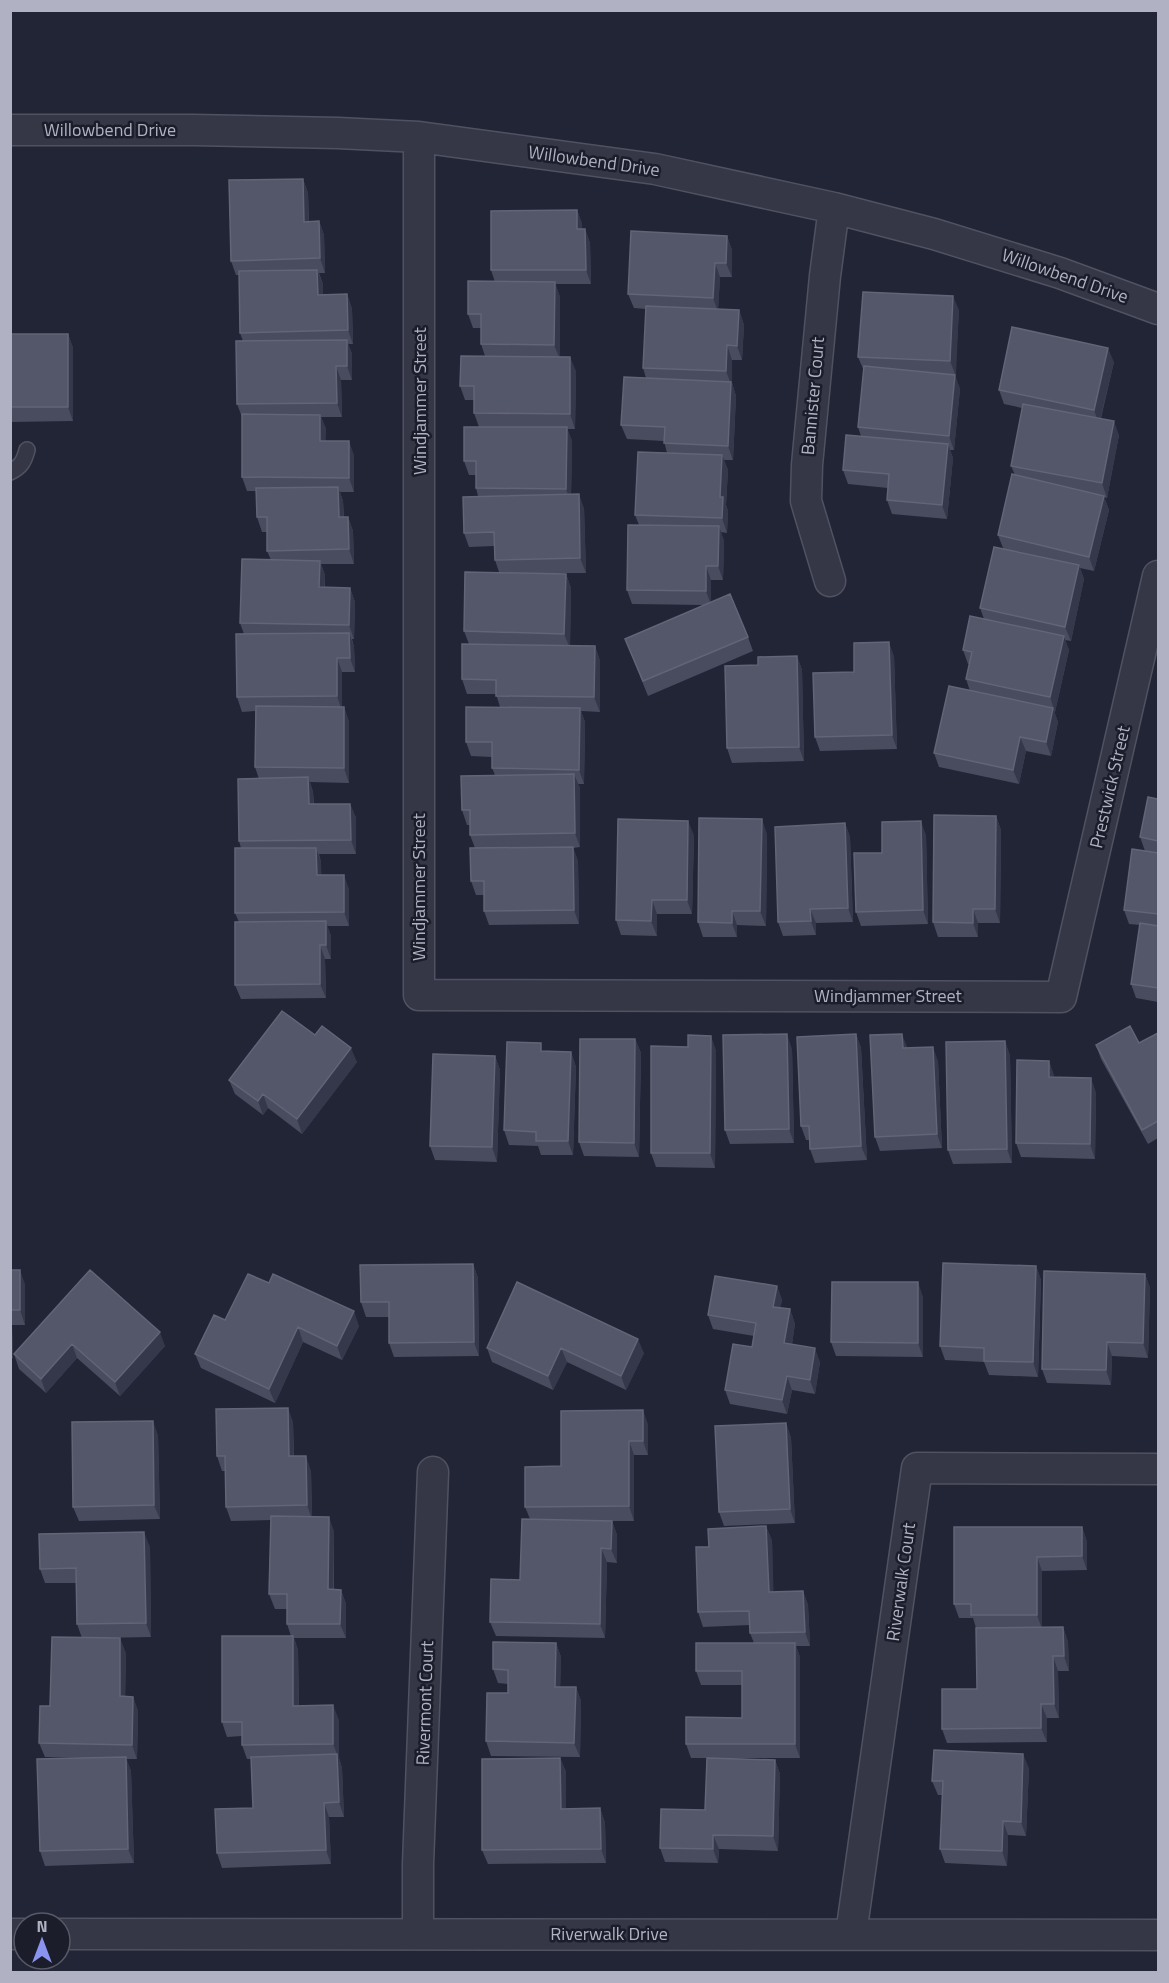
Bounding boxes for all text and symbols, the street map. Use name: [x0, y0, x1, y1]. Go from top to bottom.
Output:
street label: Willowbend Drive: [44, 116, 176, 143]
street label: Willowbend Drive: [527, 138, 662, 183]
street label: Willowbend Drive: [998, 241, 1132, 310]
street label: Windjammer Street: [406, 326, 433, 475]
street label: Bannister Court: [794, 335, 831, 456]
street label: Prestwick Street: [1082, 722, 1137, 851]
street label: Windjammer Street: [405, 812, 432, 961]
street label: Windjammer Street: [814, 982, 963, 1009]
street label: Riverwalk Court: [879, 1520, 922, 1643]
street label: Rivermont Court: [409, 1640, 440, 1766]
north arrow: [12, 1911, 72, 1971]
text: N: [36, 1914, 48, 1938]
street label: Riverwalk Drive: [550, 1920, 668, 1947]

